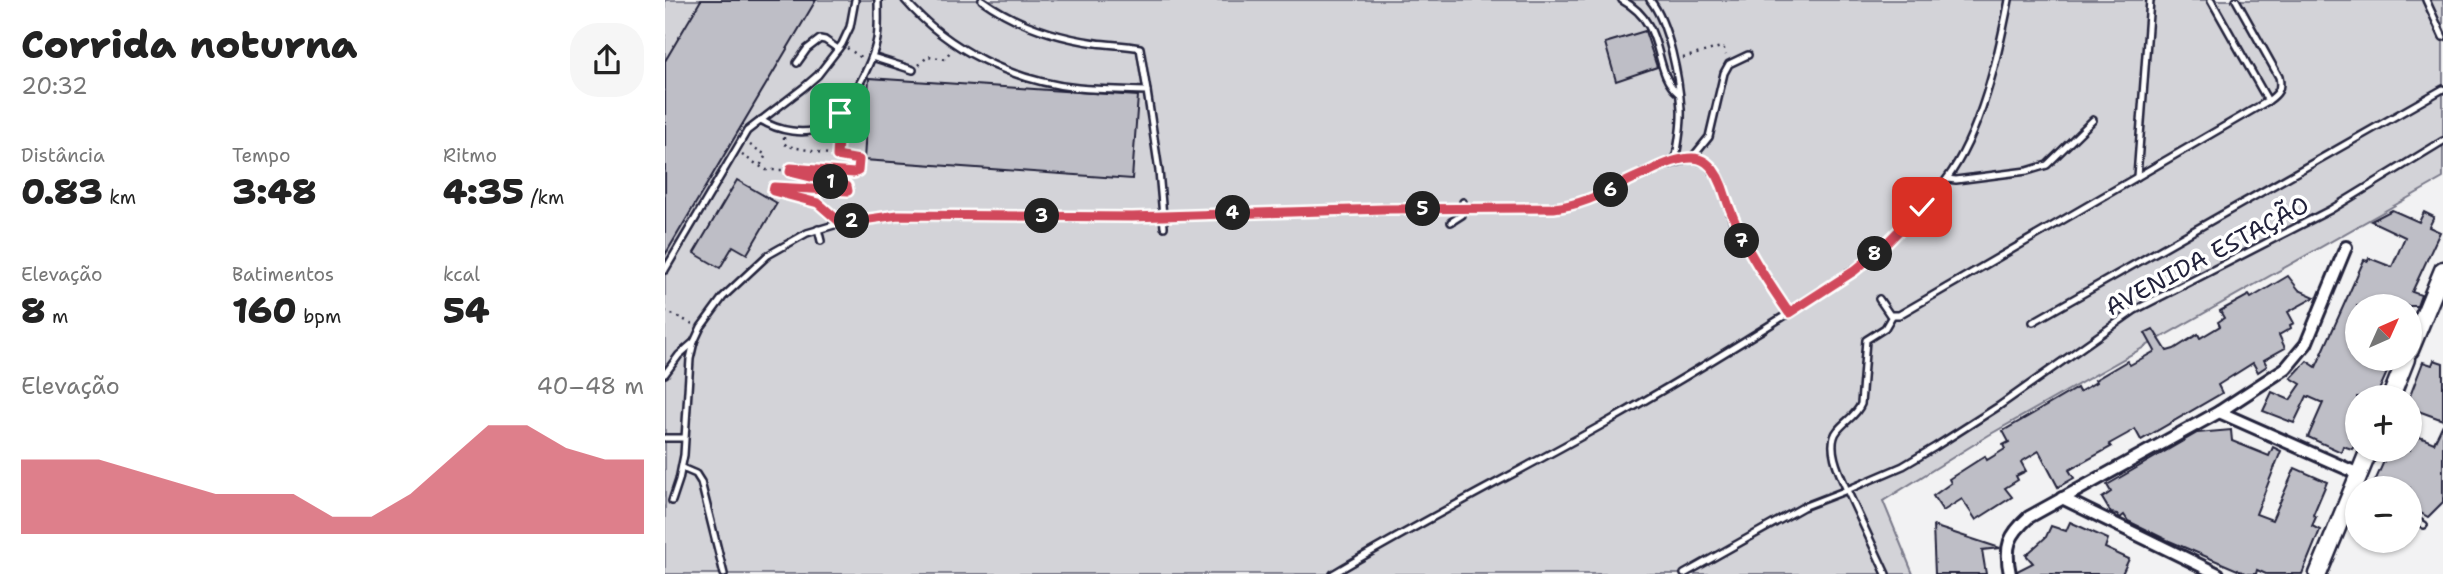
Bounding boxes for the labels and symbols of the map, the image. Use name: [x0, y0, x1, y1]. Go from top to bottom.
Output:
pin: [810, 83, 870, 143]
pin: 1: [813, 164, 849, 200]
pin: 6: [1593, 172, 1629, 208]
pin: [1892, 177, 1952, 237]
street label: AVENIDA ESTAÇÃO: [2099, 189, 2315, 323]
pin: 5: [1405, 192, 1441, 227]
pin: 4: [1215, 196, 1251, 230]
pin: 3: [1025, 198, 1059, 234]
pin: 2: [835, 204, 869, 238]
pin: 7: [1725, 224, 1759, 258]
pin: 8: [1857, 236, 1893, 272]
north arrow: [2345, 294, 2422, 371]

